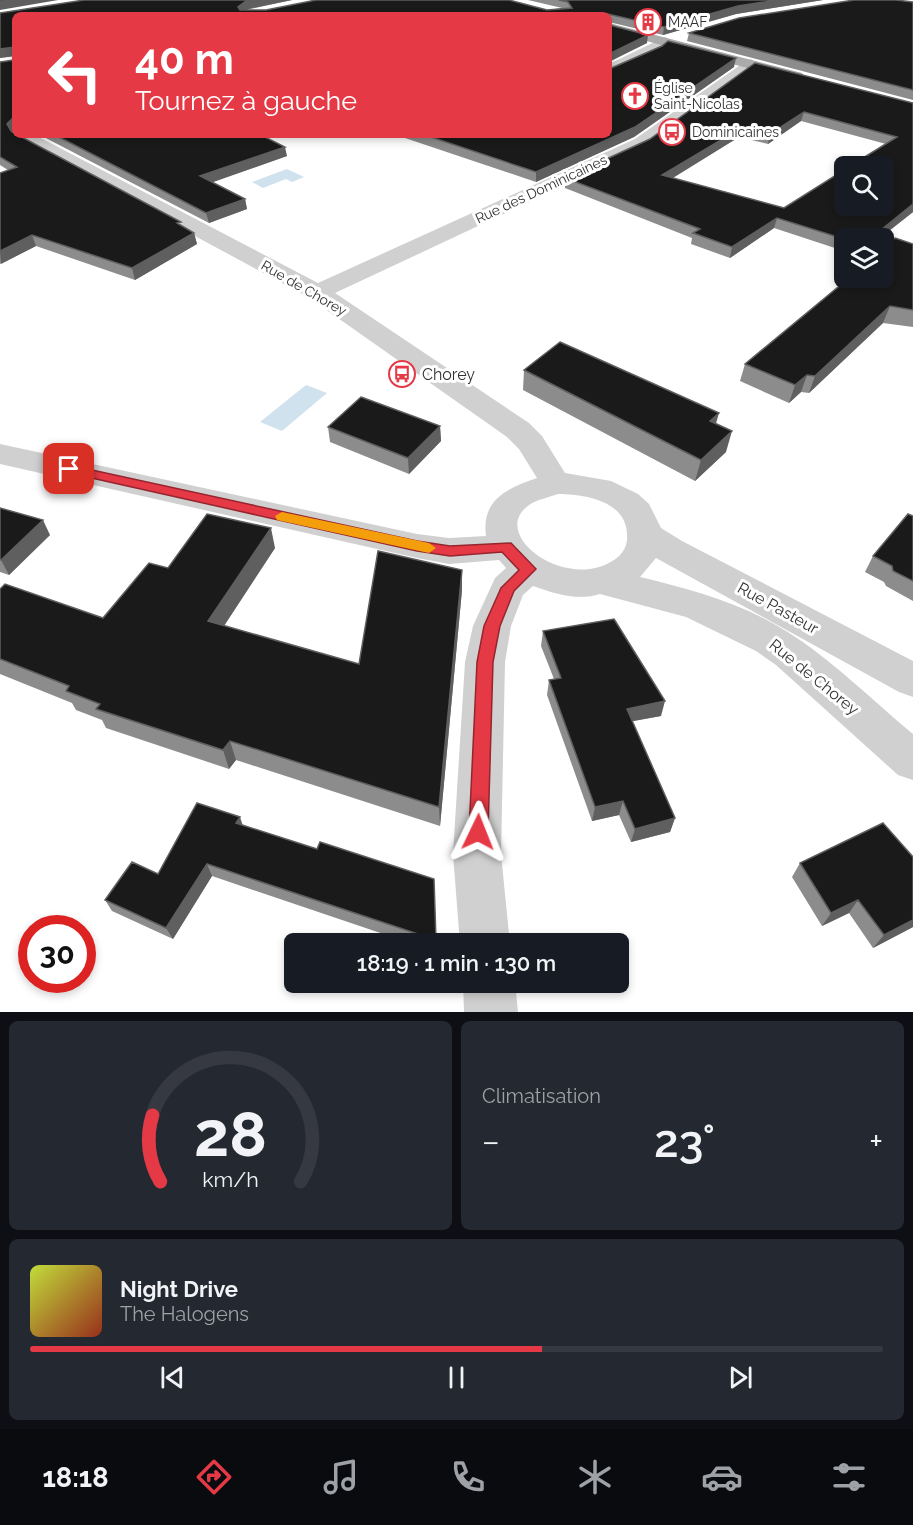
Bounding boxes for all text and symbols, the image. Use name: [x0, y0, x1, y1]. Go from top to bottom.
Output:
building icon: MAAF: [633, 7, 663, 37]
place label: MAAF: [668, 14, 707, 30]
text: 40 m: [135, 35, 234, 84]
icon: left: [36, 36, 114, 114]
place label: Église Saint-Nicolas: [654, 79, 740, 112]
church icon: Église Saint-Nicolas: [620, 81, 650, 111]
text: Tournez à gauche: [135, 85, 357, 116]
bus stop icon: Dominicaines: [657, 117, 687, 147]
place label: Dominicaines: [692, 124, 779, 140]
street label: Rue des Dominicaines: [473, 151, 610, 227]
map controls: [834, 156, 894, 288]
button: search: [834, 156, 894, 216]
button: layers: [834, 228, 894, 288]
street label: Rue de Chorey: [258, 257, 350, 319]
bus stop icon: Chorey: [387, 359, 417, 389]
place label: Chorey: [422, 365, 475, 384]
pin: [43, 443, 94, 494]
icon: arrive: [52, 452, 85, 485]
street label: Rue Pasteur: [734, 578, 822, 638]
street label: Rue de Chorey: [765, 635, 863, 719]
position arrow: [446, 800, 510, 864]
speed limit sign: 30: [18, 915, 96, 993]
text: 18:19 · 1 min · 130 m: [357, 950, 556, 976]
text: Climatisation: [482, 1084, 601, 1108]
text: 28: [194, 1097, 267, 1171]
text: 23°: [654, 1115, 715, 1168]
text: −: [482, 1122, 500, 1161]
text: +: [869, 1122, 883, 1161]
text: km/h: [202, 1168, 259, 1193]
text: Night Drive: [120, 1276, 238, 1302]
text: The Halogens: [120, 1302, 249, 1326]
icon: previous: [156, 1361, 189, 1394]
icon: pause: [440, 1361, 473, 1394]
icon: next: [724, 1361, 757, 1394]
icon: directions: [193, 1456, 235, 1498]
icon: music: [320, 1456, 362, 1498]
icon: phone: [447, 1456, 489, 1498]
icon: climate: [574, 1456, 616, 1498]
icon: car: [701, 1456, 743, 1498]
icon: filters: [828, 1456, 870, 1498]
text: 18:18: [43, 1462, 108, 1493]

